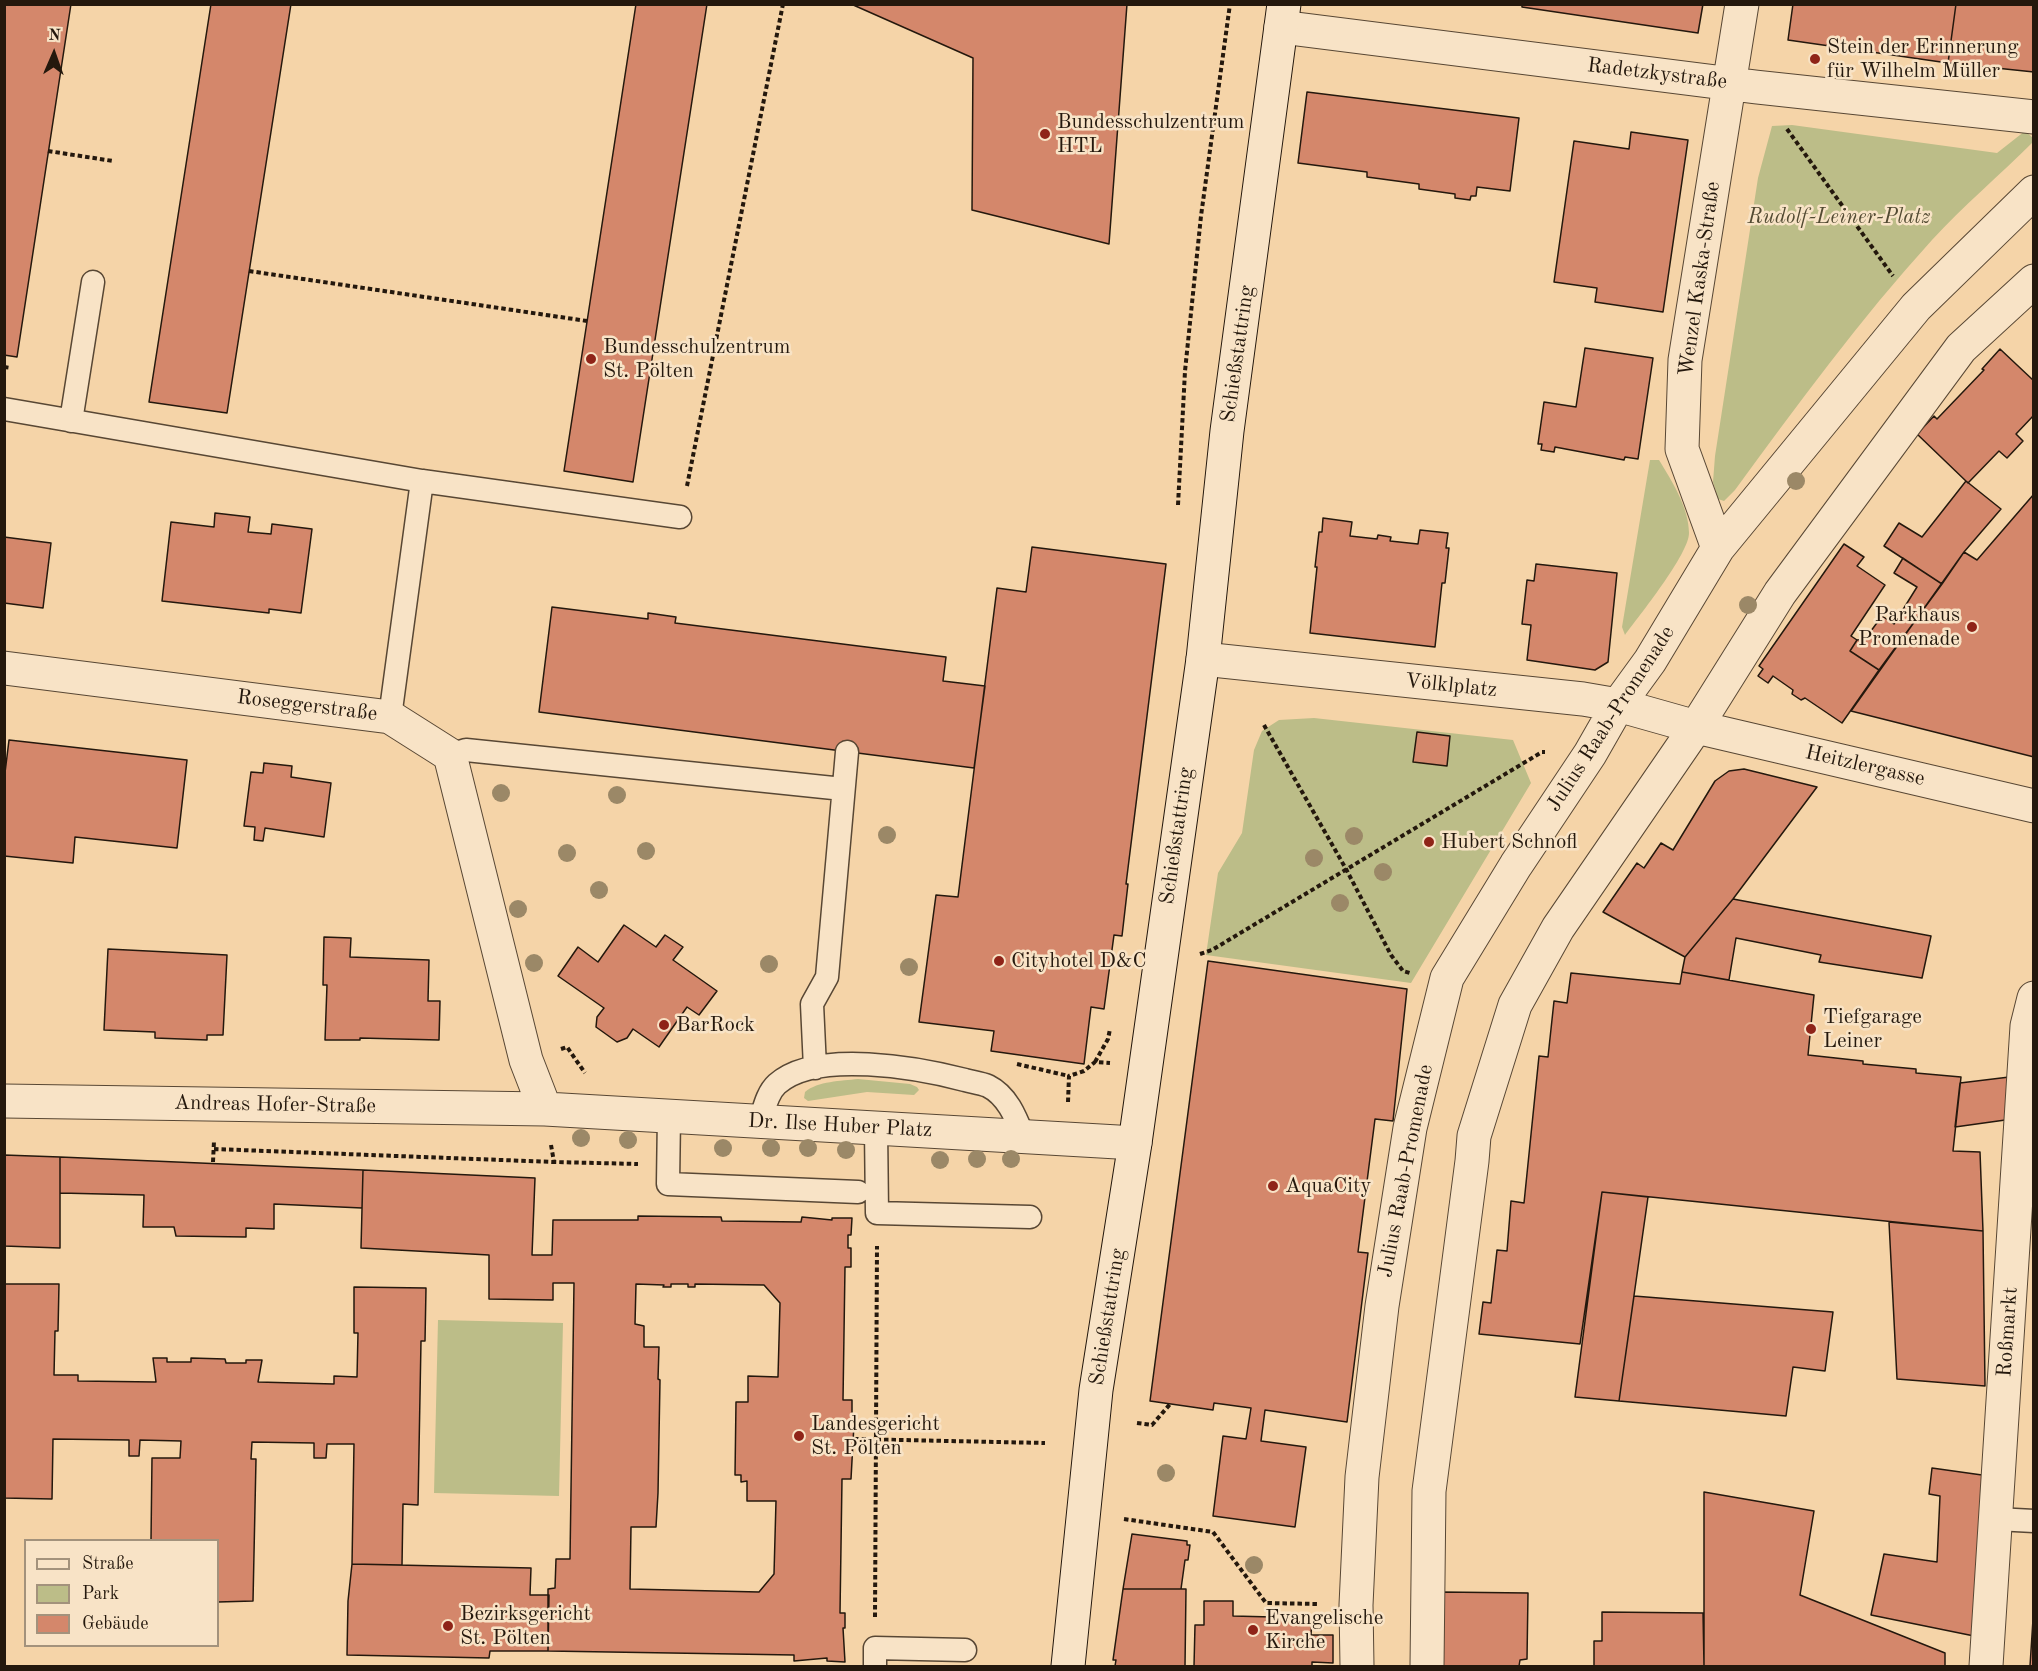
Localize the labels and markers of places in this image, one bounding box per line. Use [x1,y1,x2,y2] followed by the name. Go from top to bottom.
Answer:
[1827,34,2019,84] place label: Stein der Erinnerung für Wilhelm Müller
[1808,52,1822,66] marker: Stein der Erinnerung für Wilhelm Müller
[1057,109,1244,159] place label: Bundesschulzentrum HTL
[1038,127,1052,141] marker: Bundesschulzentrum HTL
[603,334,790,384] place label: Bundesschulzentrum St. Pölten
[584,352,598,366] marker: Bundesschulzentrum St. Pölten
[1858,602,1960,652] place label: Parkhaus Promenade
[1965,620,1979,634] marker: Parkhaus Promenade
[1441,829,1577,855] place label: Hubert Schnofl
[1422,835,1436,849] marker: Hubert Schnofl
[1011,948,1147,974] place label: Cityhotel D&C
[992,954,1006,968] marker: Cityhotel D&C
[1823,1004,1922,1054] place label: Tiefgarage Leiner
[676,1012,755,1038] place label: BarRock
[657,1018,671,1032] marker: BarRock
[1804,1022,1818,1036] marker: Tiefgarage Leiner
[1285,1173,1371,1199] place label: AquaCity
[1266,1179,1280,1193] marker: AquaCity
[811,1411,940,1461] place label: Landesgericht St. Pölten
[792,1429,806,1443] marker: Landesgericht St. Pölten
[460,1601,591,1651] place label: Bezirksgericht St. Pölten
[1265,1605,1383,1655] place label: Evangelische Kirche
[441,1619,455,1633] marker: Bezirksgericht St. Pölten
[1246,1623,1260,1637] marker: Evangelische Kirche

